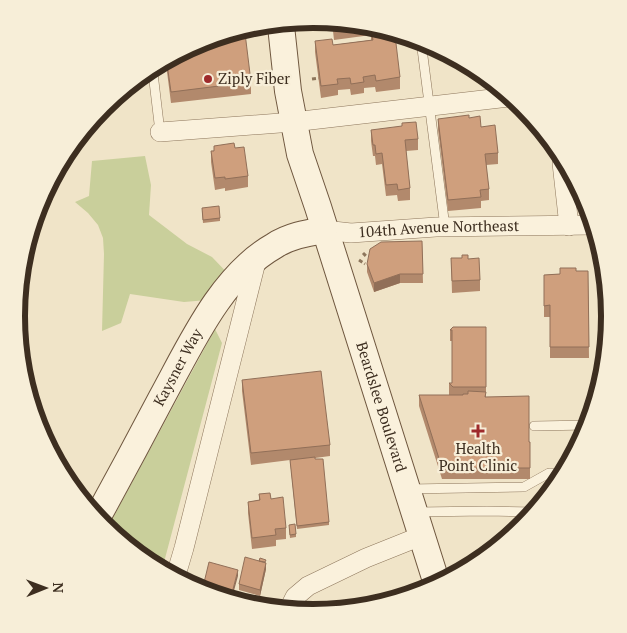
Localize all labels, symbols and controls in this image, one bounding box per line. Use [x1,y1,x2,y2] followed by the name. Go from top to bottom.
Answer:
[218,68,290,88] place label: Ziply Fiber
[202,73,214,85] marker: Ziply Fiber
[357,215,520,241] street label: 104th Avenue Northeast
[148,324,207,409] street label: Kaysner Way
[352,339,412,474] street label: Beardslee Boulevard
[471,424,485,438] marker: Health Point Clinic
[439,438,517,475] place label: Health Point Clinic
[20,563,70,613] north arrow
[49,582,68,594] text: N

